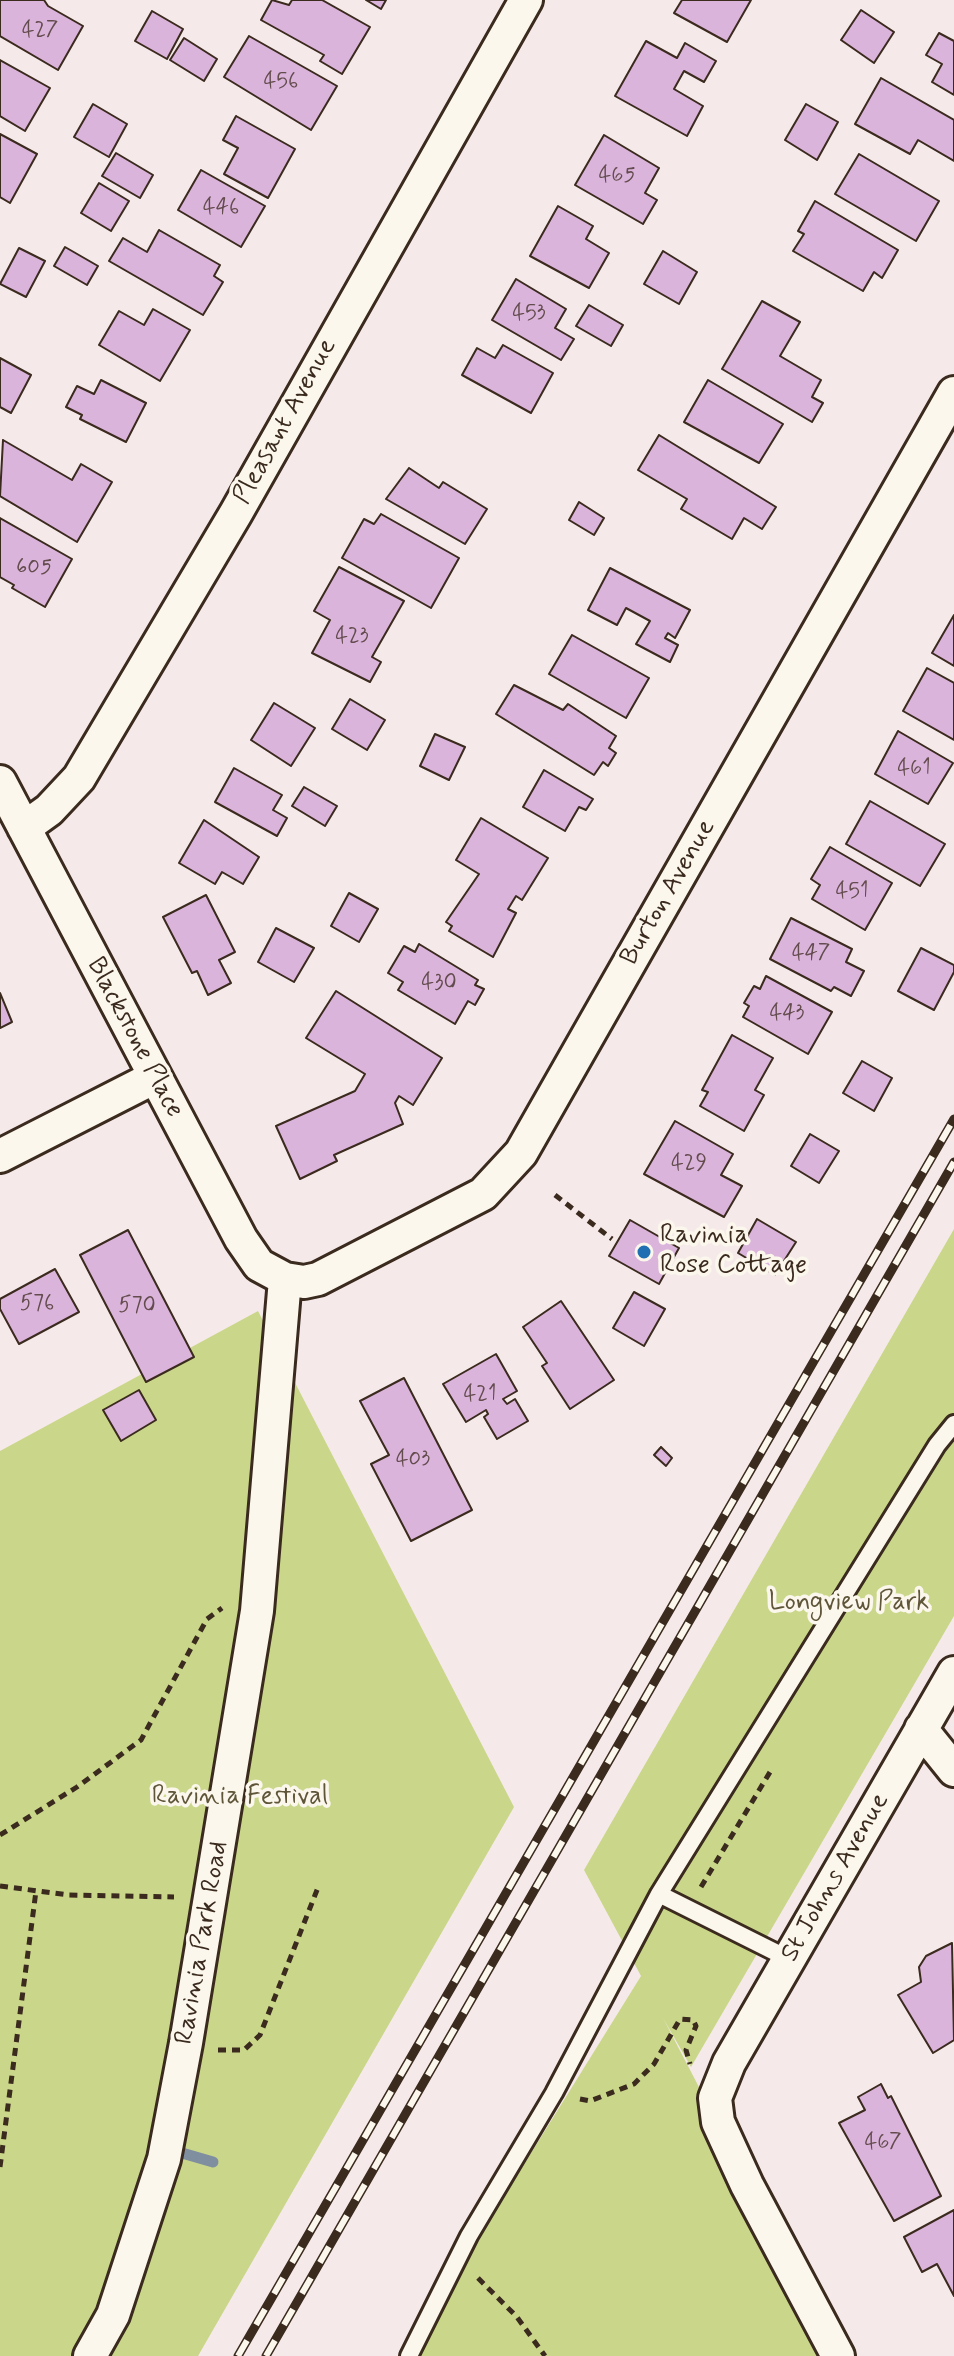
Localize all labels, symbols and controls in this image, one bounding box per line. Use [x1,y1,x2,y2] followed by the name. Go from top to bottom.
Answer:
[22,18,58,44] house number: 427
[264,69,298,95] house number: 456
[598,163,636,189] house number: 465
[203,195,239,221] house number: 446
[512,301,546,327] house number: 453
[228,334,344,510] street label: Pleasant Avenue
[16,555,52,581] house number: 605
[335,624,369,650] house number: 423
[897,756,931,782] house number: 461
[615,815,723,971] street label: Burton Avenue
[835,879,869,905] house number: 451
[792,941,830,967] house number: 447
[79,953,189,1123] street label: Blackstone Place
[421,970,457,996] house number: 430
[769,1001,805,1027] house number: 443
[671,1151,707,1177] house number: 429
[660,1221,807,1282] place label: Ravinia Rose Cottage
[635,1243,653,1261] marker: Ravinia Rose Cottage
[20,1291,54,1317] house number: 576
[118,1293,156,1319] house number: 570
[464,1382,496,1408] house number: 421
[396,1447,430,1473] house number: 403
[769,1588,929,1620] park label: Longview Park
[152,1782,328,1814] park label: Ravinia Festival
[775,1788,897,1968] street label: St Johns Avenue
[170,1839,236,2047] street label: Ravinia Park Road
[864,2130,902,2156] house number: 467

